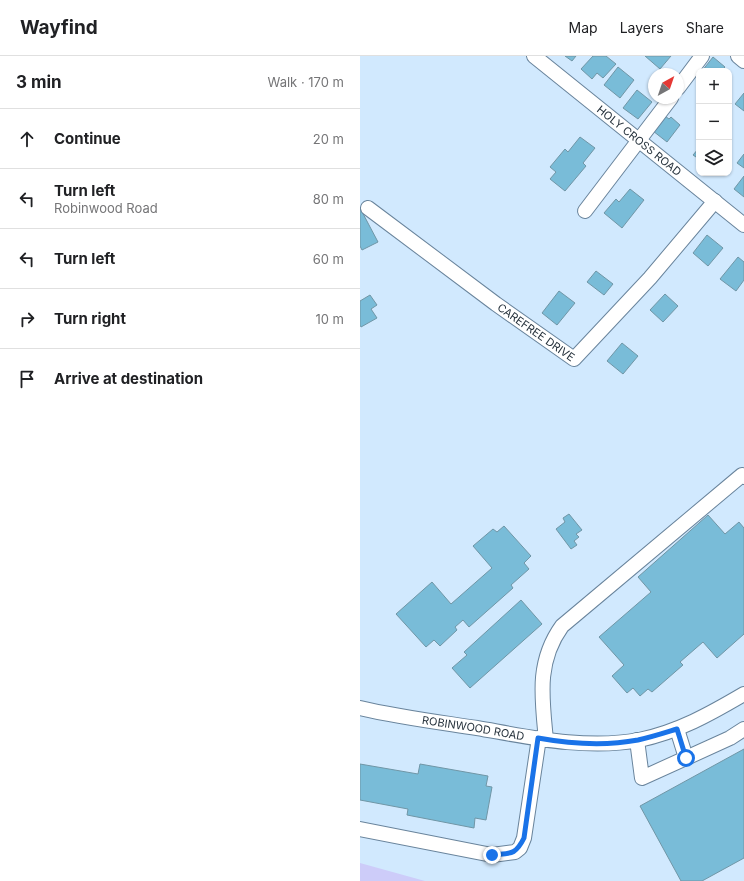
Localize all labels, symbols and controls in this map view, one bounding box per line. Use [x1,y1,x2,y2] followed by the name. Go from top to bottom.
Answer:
[20,16,98,39] text: Wayfind
[569,19,598,36] text: Map
[620,19,664,36] text: Layers
[686,19,724,36] text: Share
[648,68,684,104] north arrow
[696,68,732,176] map controls
[696,68,732,104] button: +
[16,72,62,92] text: 3 min
[268,74,344,90] text: Walk · 170 m
[594,102,684,179] street label: HOLY CROSS ROAD
[696,104,732,140] button: −
[16,128,38,150] icon: ahead
[54,129,121,148] text: Continue
[313,131,344,147] text: 20 m
[696,140,732,176] button: layers
[54,181,115,200] text: Turn left
[16,188,38,210] icon: left
[313,191,344,207] text: 80 m
[54,200,158,216] text: Robinwood Road
[16,248,38,270] icon: left
[54,249,115,268] text: Turn left
[313,251,344,267] text: 60 m
[495,300,577,364] street label: CAREFREE DRIVE
[16,308,38,330] icon: right
[54,309,126,328] text: Turn right
[315,311,344,327] text: 10 m
[16,368,38,390] icon: arrive
[54,369,203,388] text: Arrive at destination
[421,713,525,743] street label: ROBINWOOD ROAD
[677,749,695,767] route start
[483,846,501,864] route end

